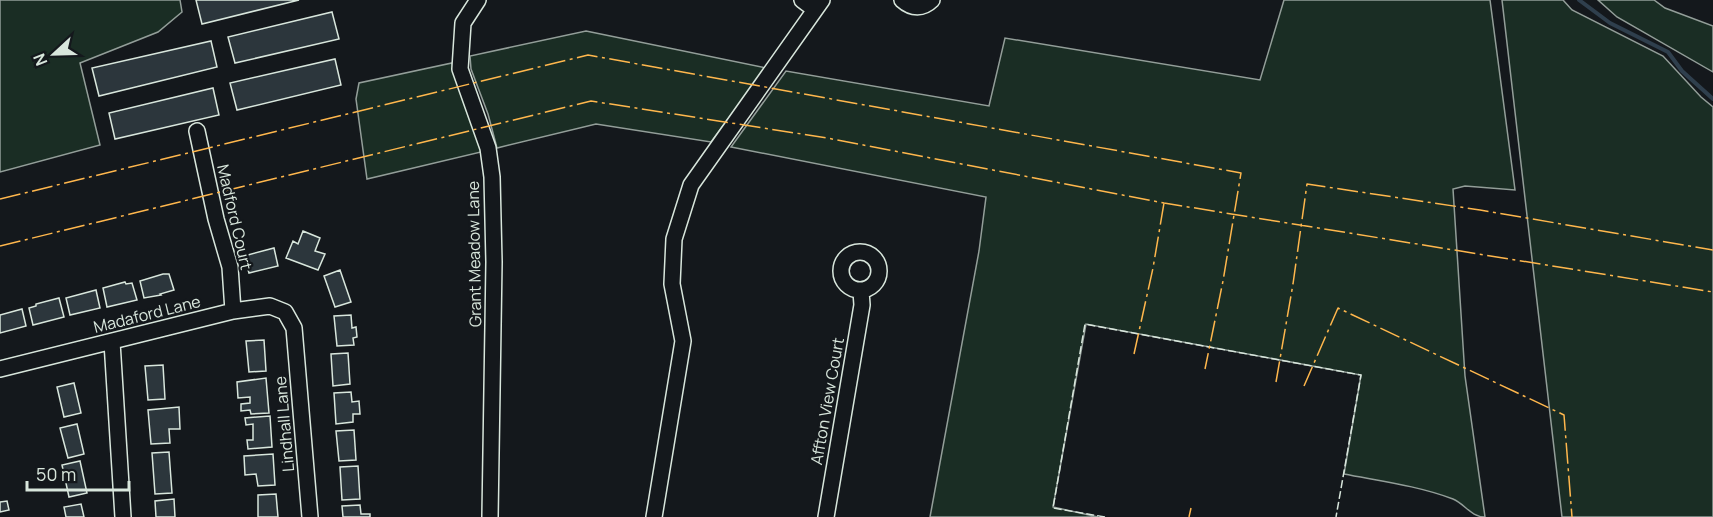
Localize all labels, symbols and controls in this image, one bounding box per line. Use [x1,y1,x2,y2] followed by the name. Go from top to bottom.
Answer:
[24,24,84,84] north arrow
[28,50,52,69] text: N
[212,162,258,272] street label: Madford Court
[462,181,486,327] street label: Grant Meadow Lane
[91,290,203,338] street label: Madaford Lane
[805,336,849,466] street label: Affton View Court
[269,375,299,473] street label: Lindhall Lane
[27,454,129,492] scale bar
[36,462,76,486] text: 50 m

